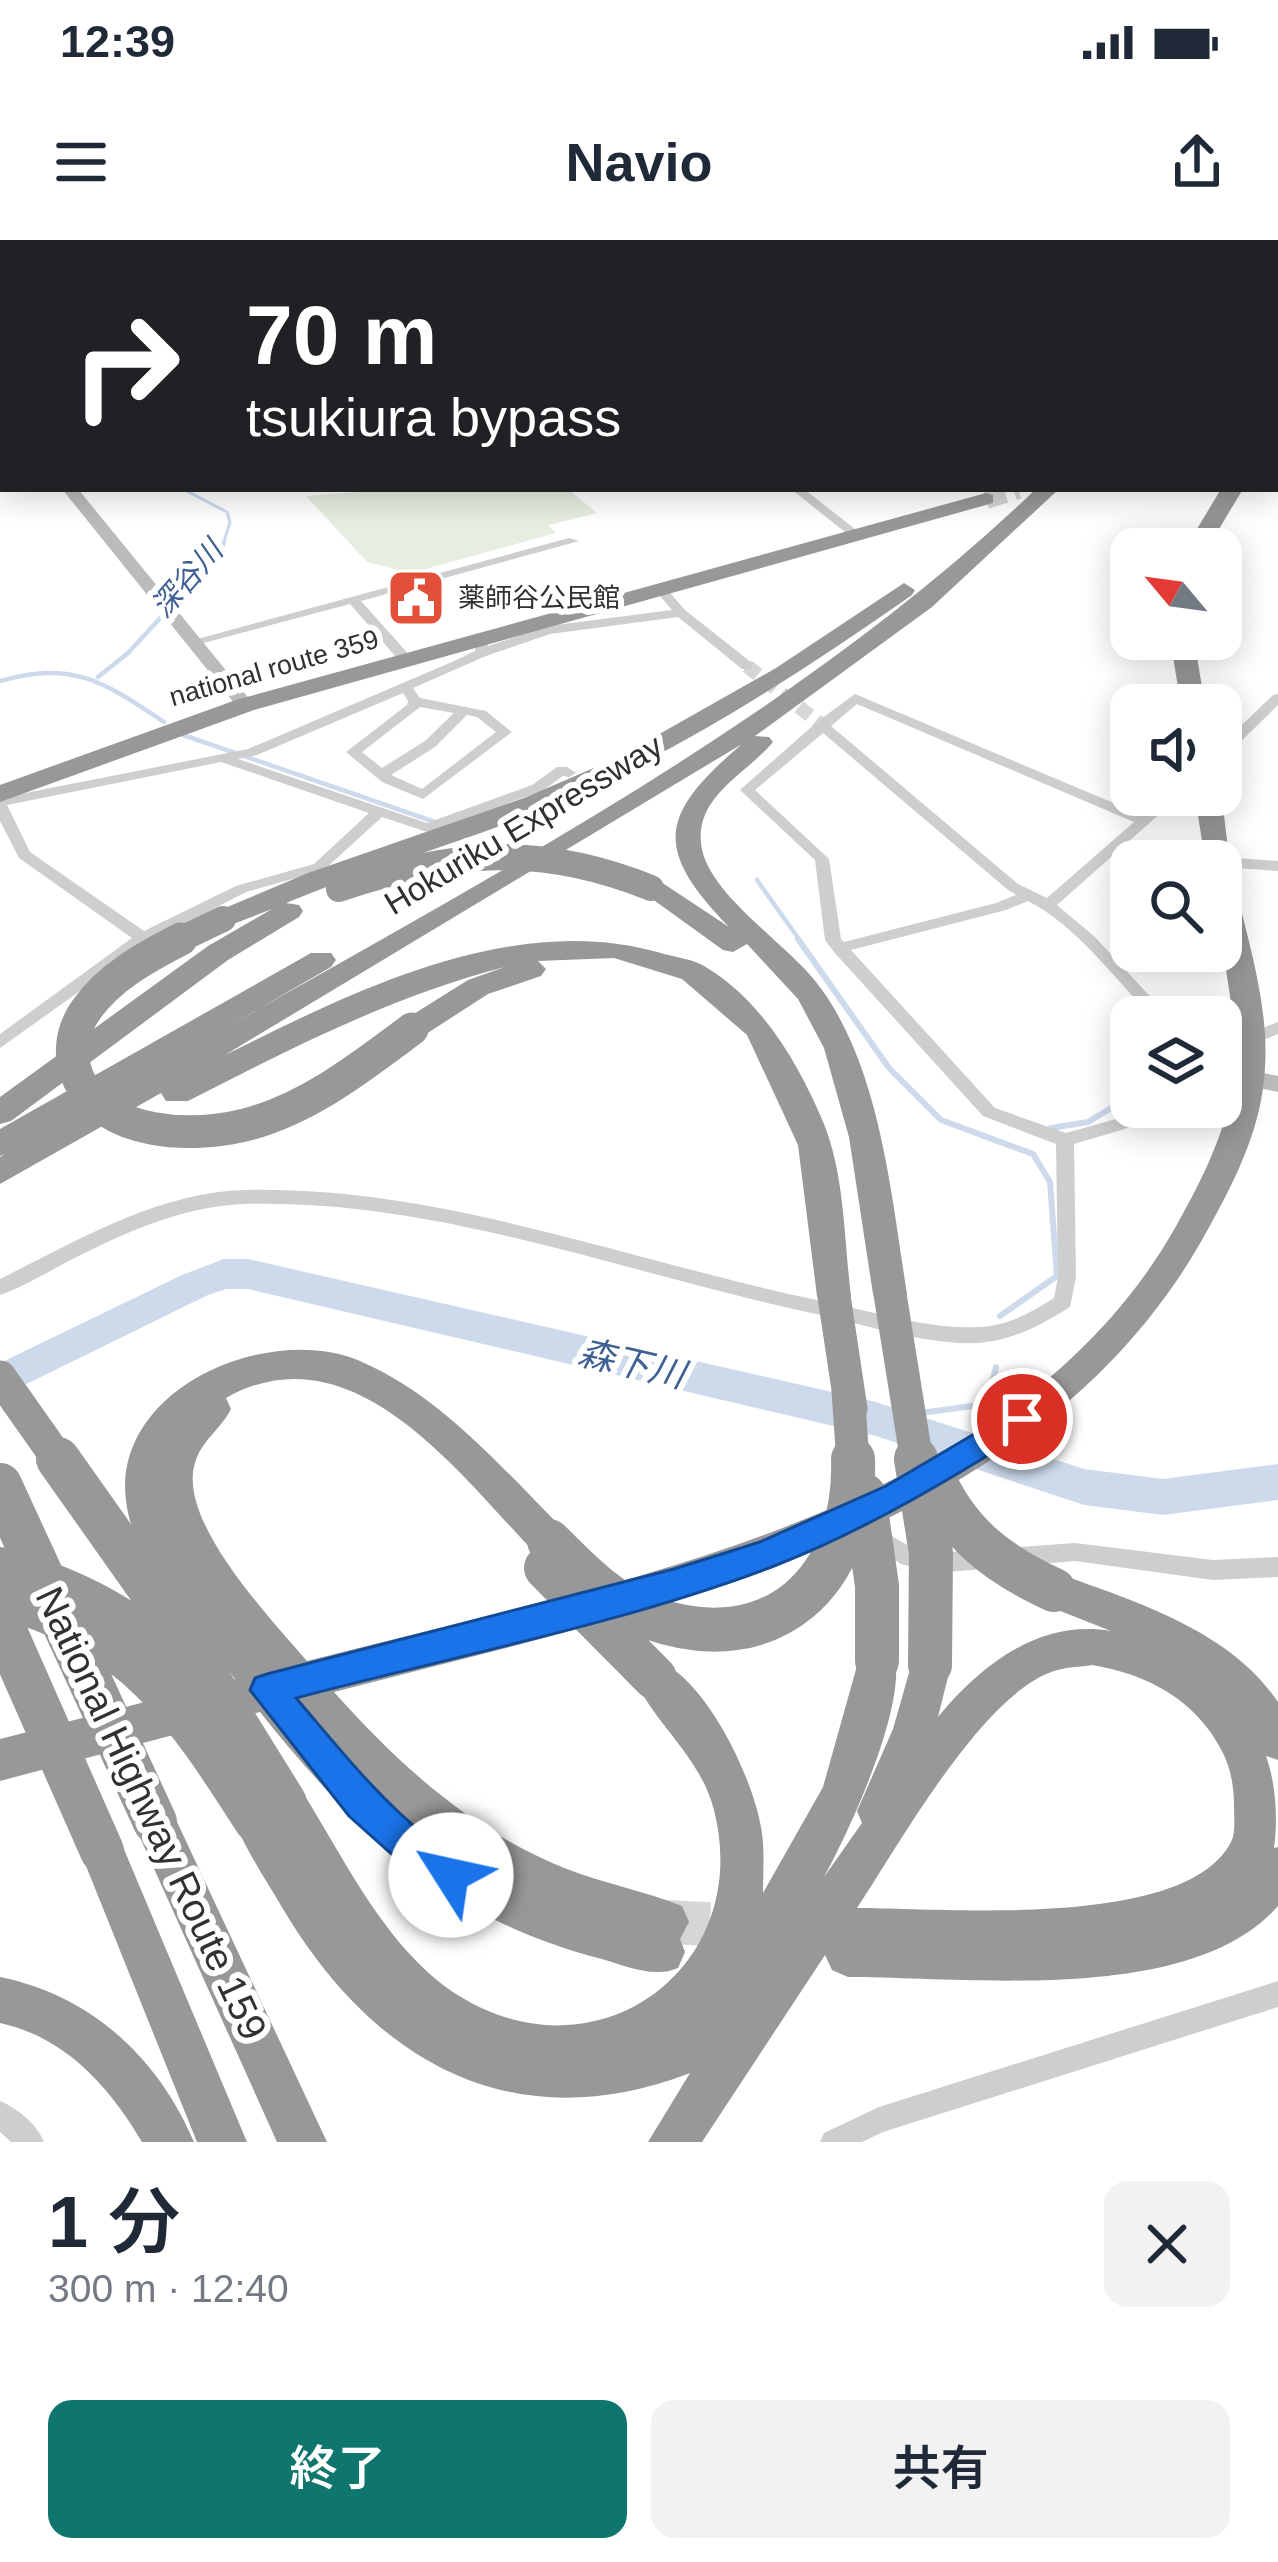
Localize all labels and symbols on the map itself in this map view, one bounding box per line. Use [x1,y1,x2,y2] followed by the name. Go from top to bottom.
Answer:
[1110,528,1242,660] north arrow
[145,532,231,623] water label: 深谷川
[385,567,447,629] public building icon: 薬師谷公民館
[458,583,620,613] place label: 薬師谷公民館
[166,624,382,712] street label: national route 359
[378,727,669,922] street label: Hokuriku Expressway
[575,1331,693,1397] water label: 森下川
[971,1368,1073,1470] pin
[28,1580,275,2046] street label: National Highway Route 159
[388,1812,514,1938] position arrow

